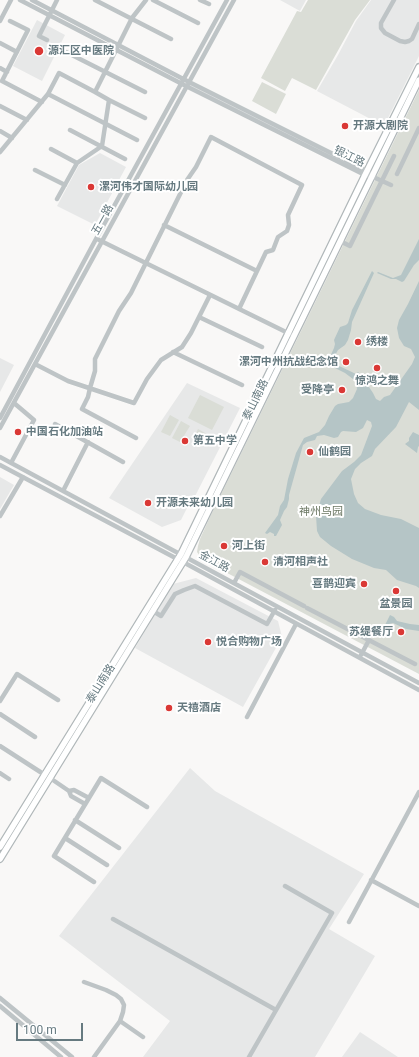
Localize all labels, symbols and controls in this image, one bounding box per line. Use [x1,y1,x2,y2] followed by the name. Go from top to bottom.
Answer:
[48,44,114,58] place label: 源汇区中医院
[33,45,45,57] marker: 源汇区中医院
[353,119,408,133] place label: 开源大剧院
[340,121,350,131] marker: 开源大剧院
[331,144,367,170] street label: 银江路
[99,180,198,194] place label: 漯河伟才国际幼儿园
[86,182,96,192] marker: 漯河伟才国际幼儿园
[89,202,117,238] street label: 五一路
[366,335,388,349] place label: 绣楼
[353,337,363,347] marker: 绣楼
[239,355,338,369] place label: 漯河中州抗战纪念馆
[341,357,351,367] marker: 漯河中州抗战纪念馆
[372,363,382,373] marker: 惊鸿之舞
[355,374,399,388] place label: 惊鸿之舞
[240,377,272,423] street label: 泰山南路
[301,383,334,397] place label: 受降亭
[337,385,347,395] marker: 受降亭
[26,425,103,439] place label: 中国石化加油站
[13,427,23,437] marker: 中国石化加油站
[193,434,237,448] place label: 第五中学
[180,436,190,446] marker: 第五中学
[318,445,351,459] place label: 仙鹤园
[305,447,315,457] marker: 仙鹤园
[156,496,233,510] place label: 开源未来幼儿园
[143,498,153,508] marker: 开源未来幼儿园
[299,505,343,519] park label: 神州鸟园
[232,539,265,553] place label: 河上街
[219,541,229,551] marker: 河上街
[196,548,232,576] street label: 金江路
[273,555,328,569] place label: 清河相声社
[260,557,270,567] marker: 清河相声社
[312,577,356,591] place label: 喜鹊迎宾
[359,579,369,589] marker: 喜鹊迎宾
[391,586,401,596] marker: 盆景园
[380,597,412,611] place label: 盆景园
[349,625,393,639] place label: 苏缇餐厅
[396,627,406,637] marker: 苏缇餐厅
[216,635,282,649] place label: 悦合购物广场
[203,637,213,647] marker: 悦合购物广场
[84,662,118,706] street label: 泰山南路
[177,701,221,715] place label: 天禧酒店
[164,703,174,713] marker: 天禧酒店
[18,1015,85,1041] scale bar
[23,1023,57,1037] text: 100 m

